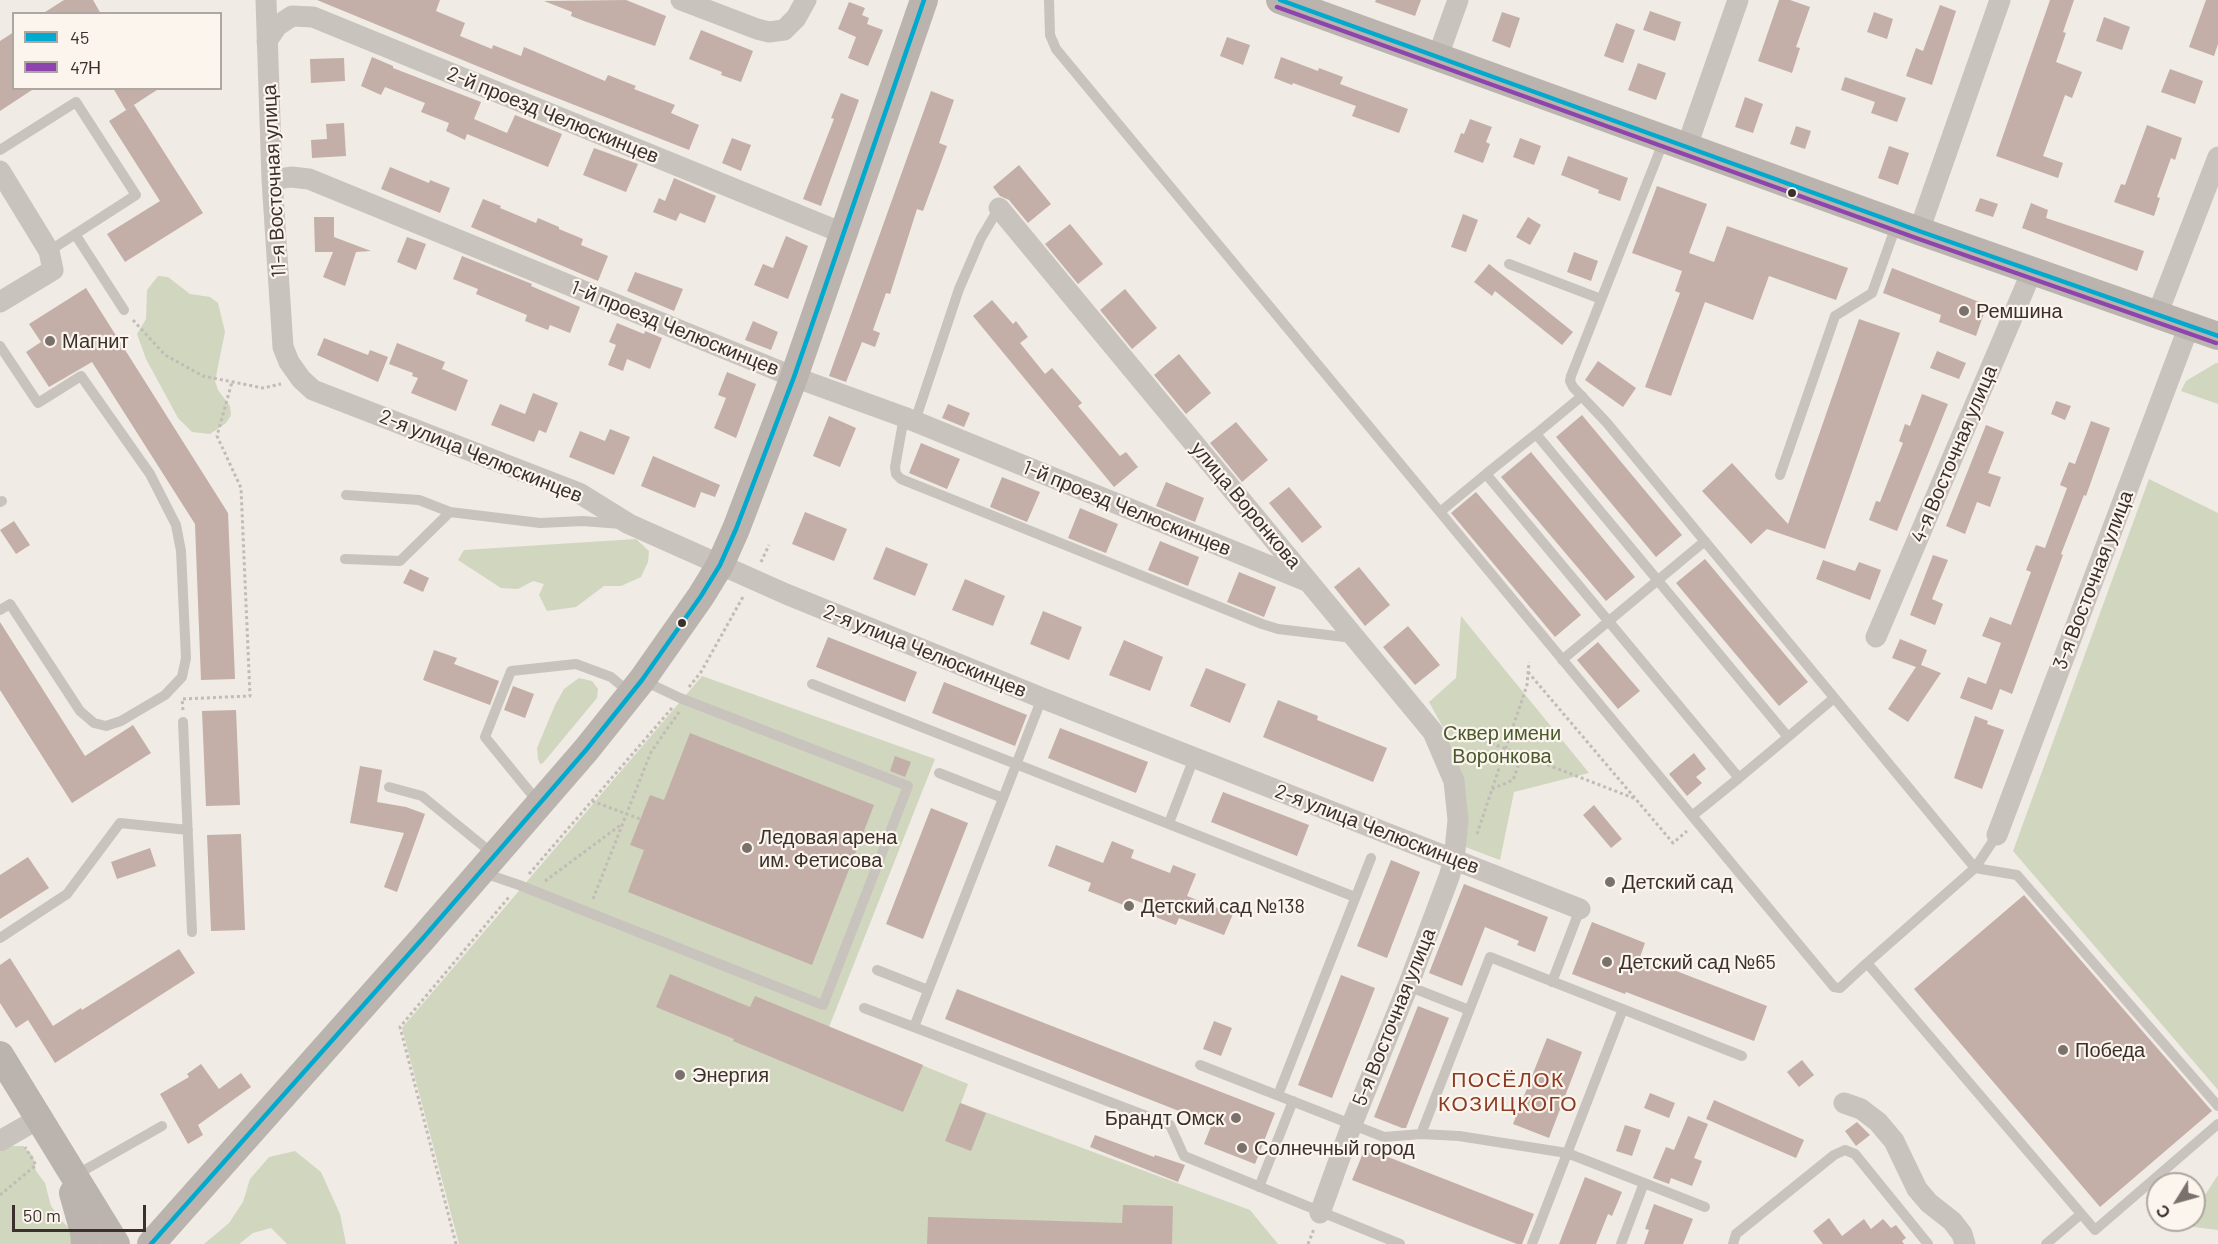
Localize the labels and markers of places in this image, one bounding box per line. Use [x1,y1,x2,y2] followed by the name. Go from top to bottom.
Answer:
[1786,187,1798,199] unlabelled marker
[1976,299,2063,323] place label: Ремшина
[1957,304,1971,318] marker: Ремшина
[62,329,129,353] place label: Магнит
[43,334,57,348] marker: Магнит
[676,617,688,629] unlabelled marker
[759,825,897,872] place label: Ледовая арена им. Фетисова
[740,841,754,855] marker: Ледовая арена им. Фетисова
[1622,870,1733,894] place label: Детский сад
[1603,875,1617,889] marker: Детский сад
[1141,894,1305,918] place label: Детский сад №138
[1122,899,1136,913] marker: Детский сад №138
[1619,950,1776,974] place label: Детский сад №65
[1600,955,1614,969] marker: Детский сад №65
[2075,1038,2145,1062] place label: Победа
[2056,1043,2070,1057] marker: Победа
[692,1063,769,1087] place label: Энергия
[673,1068,687,1082] marker: Энергия
[1105,1106,1224,1130] place label: Брандт Омск
[1229,1111,1243,1125] marker: Брандт Омск
[1254,1136,1415,1160] place label: Солнечный город
[1235,1141,1249,1155] marker: Солнечный город

